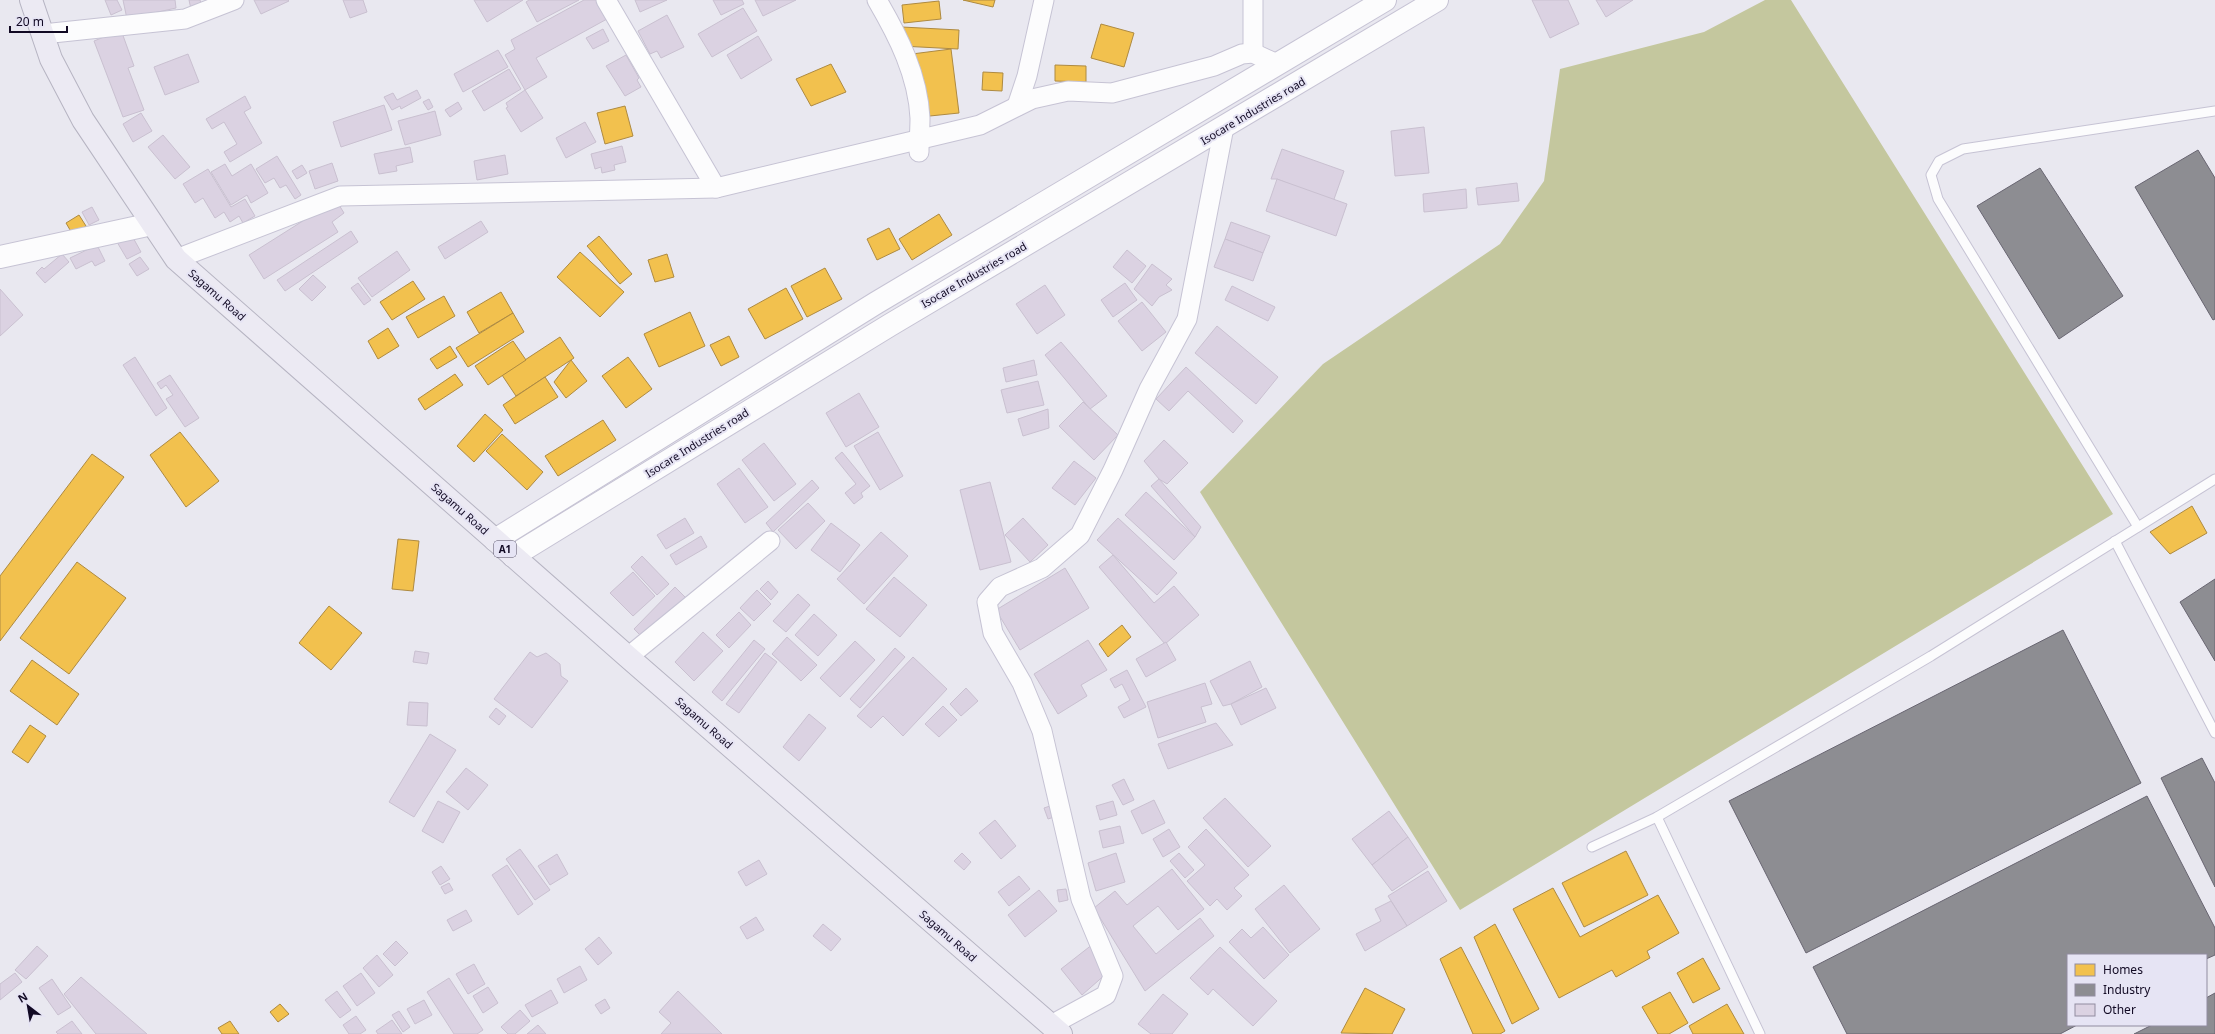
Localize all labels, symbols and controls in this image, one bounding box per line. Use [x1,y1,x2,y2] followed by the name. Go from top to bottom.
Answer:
[10,8,67,34] scale bar
[16,13,44,30] text: 20 m
[1198,73,1308,148] street label: Isocare Industries road
[918,238,1029,311] street label: Isocare Industries road
[185,265,249,324] street label: Sagamu Road
[642,405,751,481] street label: Isocare Industries road
[428,479,492,538] street label: Sagamu Road
[494,541,516,557] road number: A1
[672,693,736,752] street label: Sagamu Road
[916,906,980,965] street label: Sagamu Road
[2067,954,2207,1026] legend
[2103,961,2143,978] text: Homes
[2103,981,2151,998] text: Industry
[8,986,48,1026] north arrow
[15,988,30,1006] text: N
[2103,1001,2136,1018] text: Other

